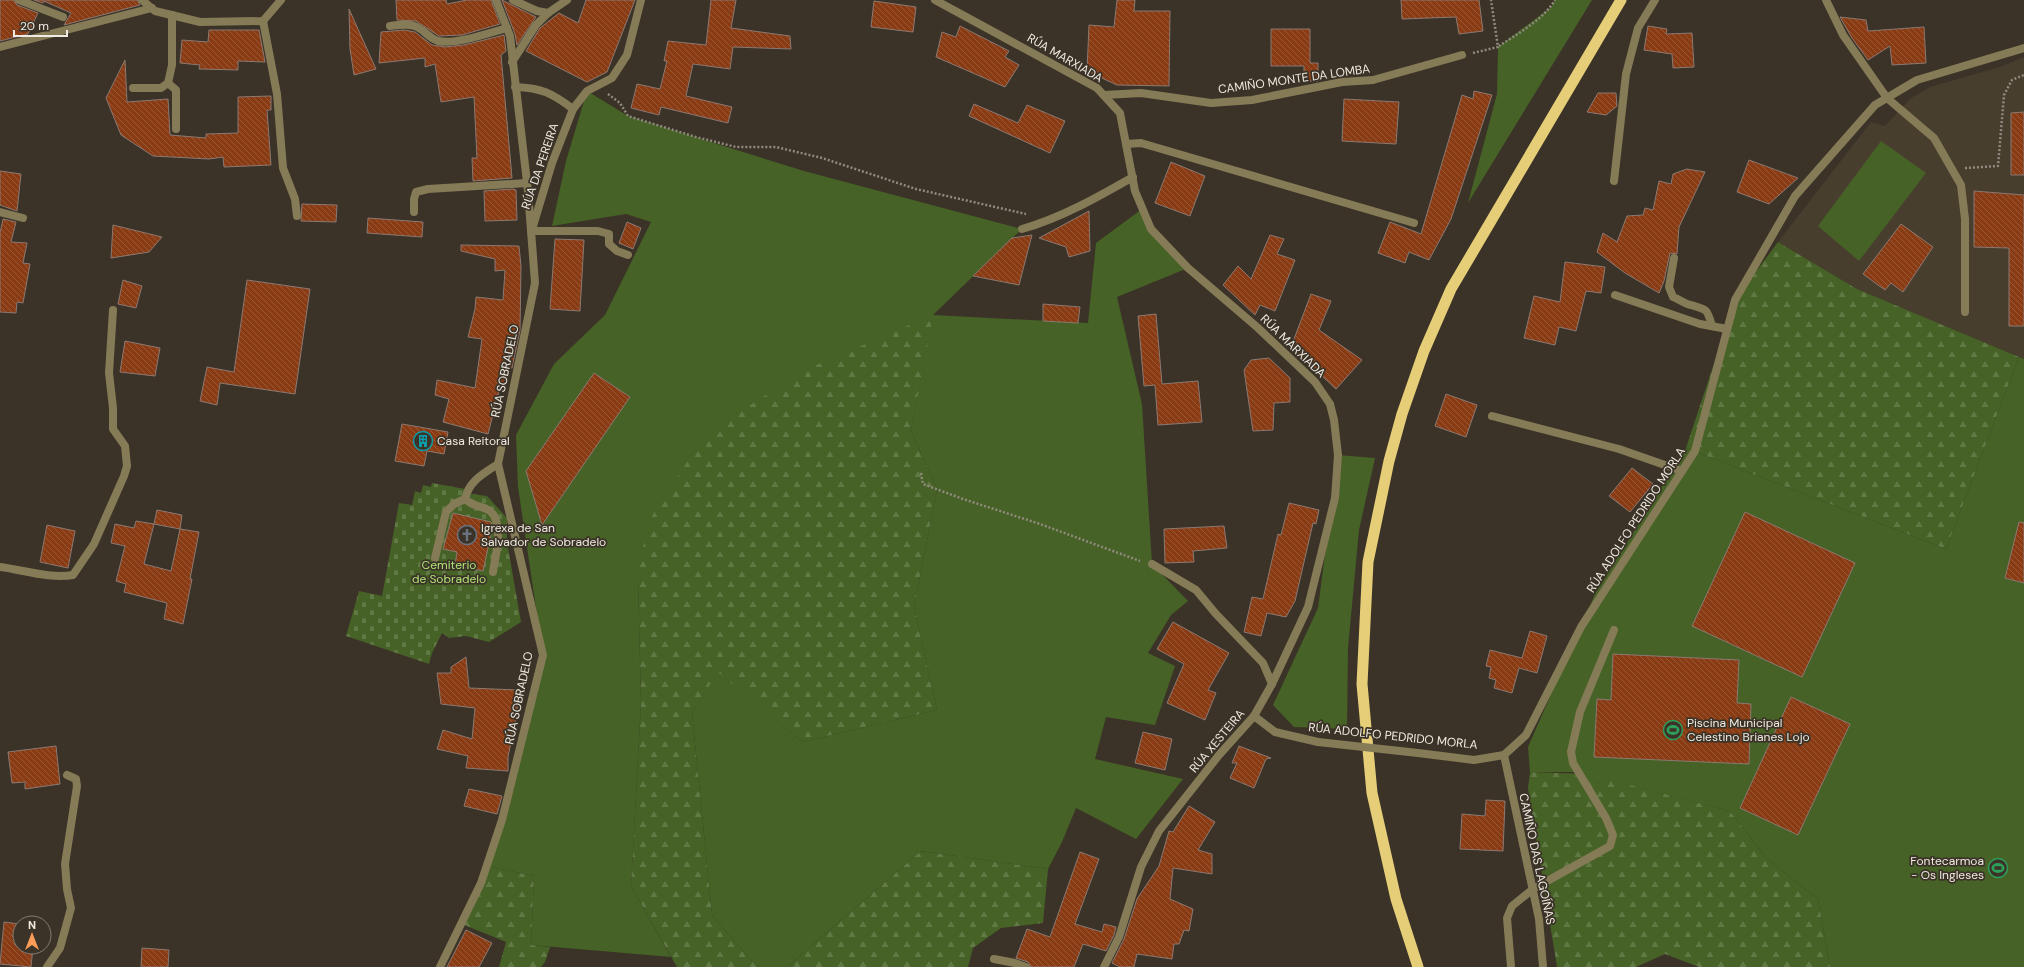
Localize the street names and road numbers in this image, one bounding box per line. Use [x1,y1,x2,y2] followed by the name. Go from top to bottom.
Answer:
[1024,30,1106,86] street label: RÚA MARXIADA
[1217,60,1371,98] street label: CAMIÑO MONTE DA LOMBA
[518,121,562,211] street label: RÚA DA PEREIRA
[1257,311,1329,381] street label: RÚA MARXIADA
[487,323,523,419] street label: RÚA SOBRADELO
[1583,444,1689,596] street label: RÚA ADOLFO PEDRIDO MORLA
[501,650,537,746] street label: RÚA SOBRADELO
[1186,706,1248,776] street label: RÚA XESTEIRA
[1308,719,1478,753] street label: RÚA ADOLFO PEDRIDO MORLA
[1515,792,1559,926] street label: CAMIÑO DAS LAGOÍÑAS

